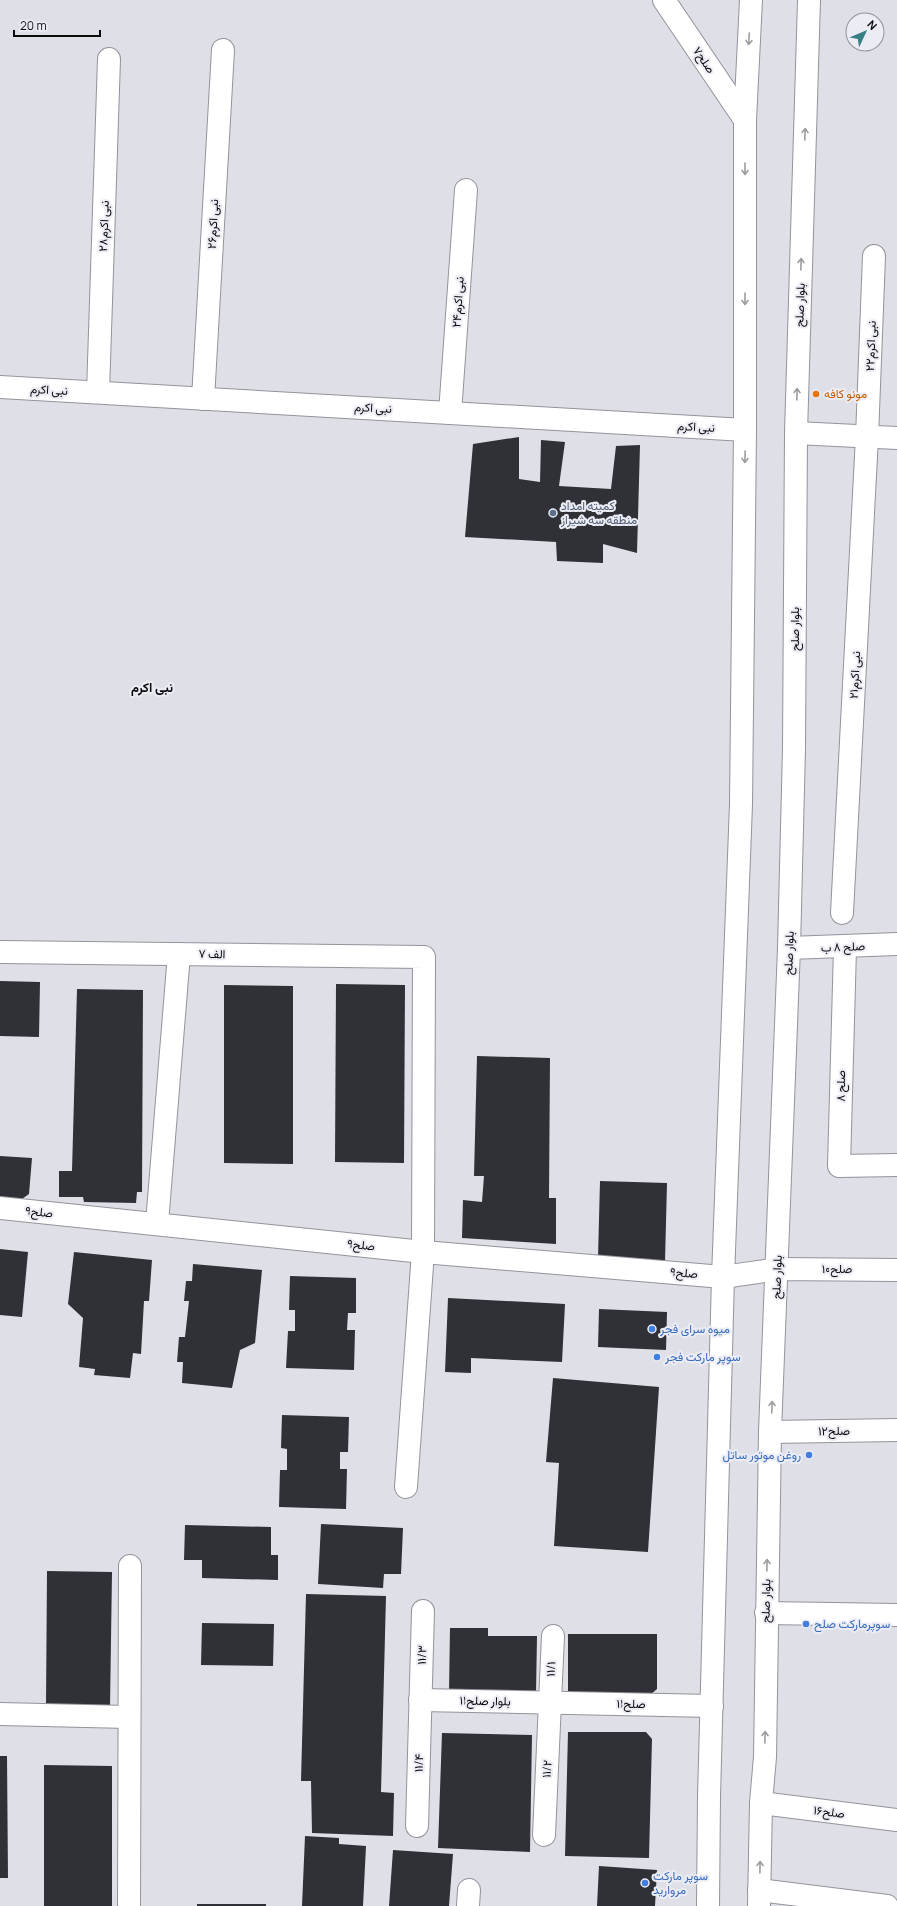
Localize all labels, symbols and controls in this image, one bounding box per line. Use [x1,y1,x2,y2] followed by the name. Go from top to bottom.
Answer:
[14,12,100,38] scale bar
[845,12,885,52] north arrow
[20,17,47,34] text: 20 m
[864,17,881,33] text: N
[745,32,753,45] one-way arrow
[688,43,720,77] street label: صلح۷
[801,128,809,141] one-way arrow
[741,162,749,175] one-way arrow
[203,199,222,249] street label: نبی اکرم۲۶
[94,200,113,252] street label: نبی اکرم۲۸
[798,258,805,271] one-way arrow
[447,276,468,328] street label: نبی اکرم۲۴
[790,283,810,327] street label: بلوار صلح
[741,292,749,305] one-way arrow
[861,321,880,371] street label: نبی اکرم۲۲
[30,380,68,399] street label: نبی اکرم
[824,385,867,402] place label: مونو کافه
[794,388,801,401] one-way arrow
[811,389,821,399] marker: مونو کافه
[354,398,392,417] street label: نبی اکرم
[677,417,715,436] street label: نبی اکرم
[741,450,749,463] one-way arrow
[560,497,637,528] place label: کمیته امداد منطقه سه شیراز
[548,508,558,518] marker: کمیته امداد منطقه سه شیراز
[786,607,804,651] street label: بلوار صلح
[845,651,864,699] street label: نبی اکرم۲۱
[131,678,173,696] district label: نبی اکرم
[779,931,799,975] street label: بلوار صلح
[820,937,866,957] street label: صلح ۸ ب
[198,945,226,962] street label: ۷ الف
[832,1070,850,1102] street label: ۸ صلح
[24,1202,54,1222] street label: صلح۹
[346,1235,376,1255] street label: صلح۹
[767,1255,787,1299] street label: بلوار صلح
[822,1260,852,1278] street label: صلح۱۰
[669,1263,699,1283] street label: صلح۹
[659,1320,730,1337] place label: میوه سرای فجر
[647,1324,657,1334] marker: میوه سرای فجر
[664,1348,741,1365] place label: سوپر مارکت فجر
[652,1352,662,1362] marker: سوپر مارکت فجر
[768,1401,775,1414] one-way arrow
[818,1422,850,1440] street label: صلح۱۲
[723,1446,801,1463] place label: روغن موتور ساتل
[804,1450,814,1460] marker: روغن موتور ساتل
[763,1559,771,1572] one-way arrow
[757,1579,775,1623] street label: بلوار صلح
[814,1615,890,1633] place label: سوپرمارکت صلح
[801,1619,811,1629] marker: سوپرمارکت صلح
[413,1645,430,1665] street label: ۱۱/۳
[542,1661,559,1677] street label: ۱۱/۱
[459,1692,511,1710] street label: بلوار صلح۱۱
[616,1695,646,1713] street label: صلح۱۱
[761,1731,769,1744] one-way arrow
[410,1753,427,1772] street label: ۱۱/۴
[538,1760,555,1778] street label: ۱۱/۲
[812,1801,846,1823] street label: صلح۱۶
[756,1861,763,1874] one-way arrow
[653,1867,708,1898] place label: سوپر مارکت مروارید
[640,1878,650,1888] marker: سوپر مارکت مروارید

